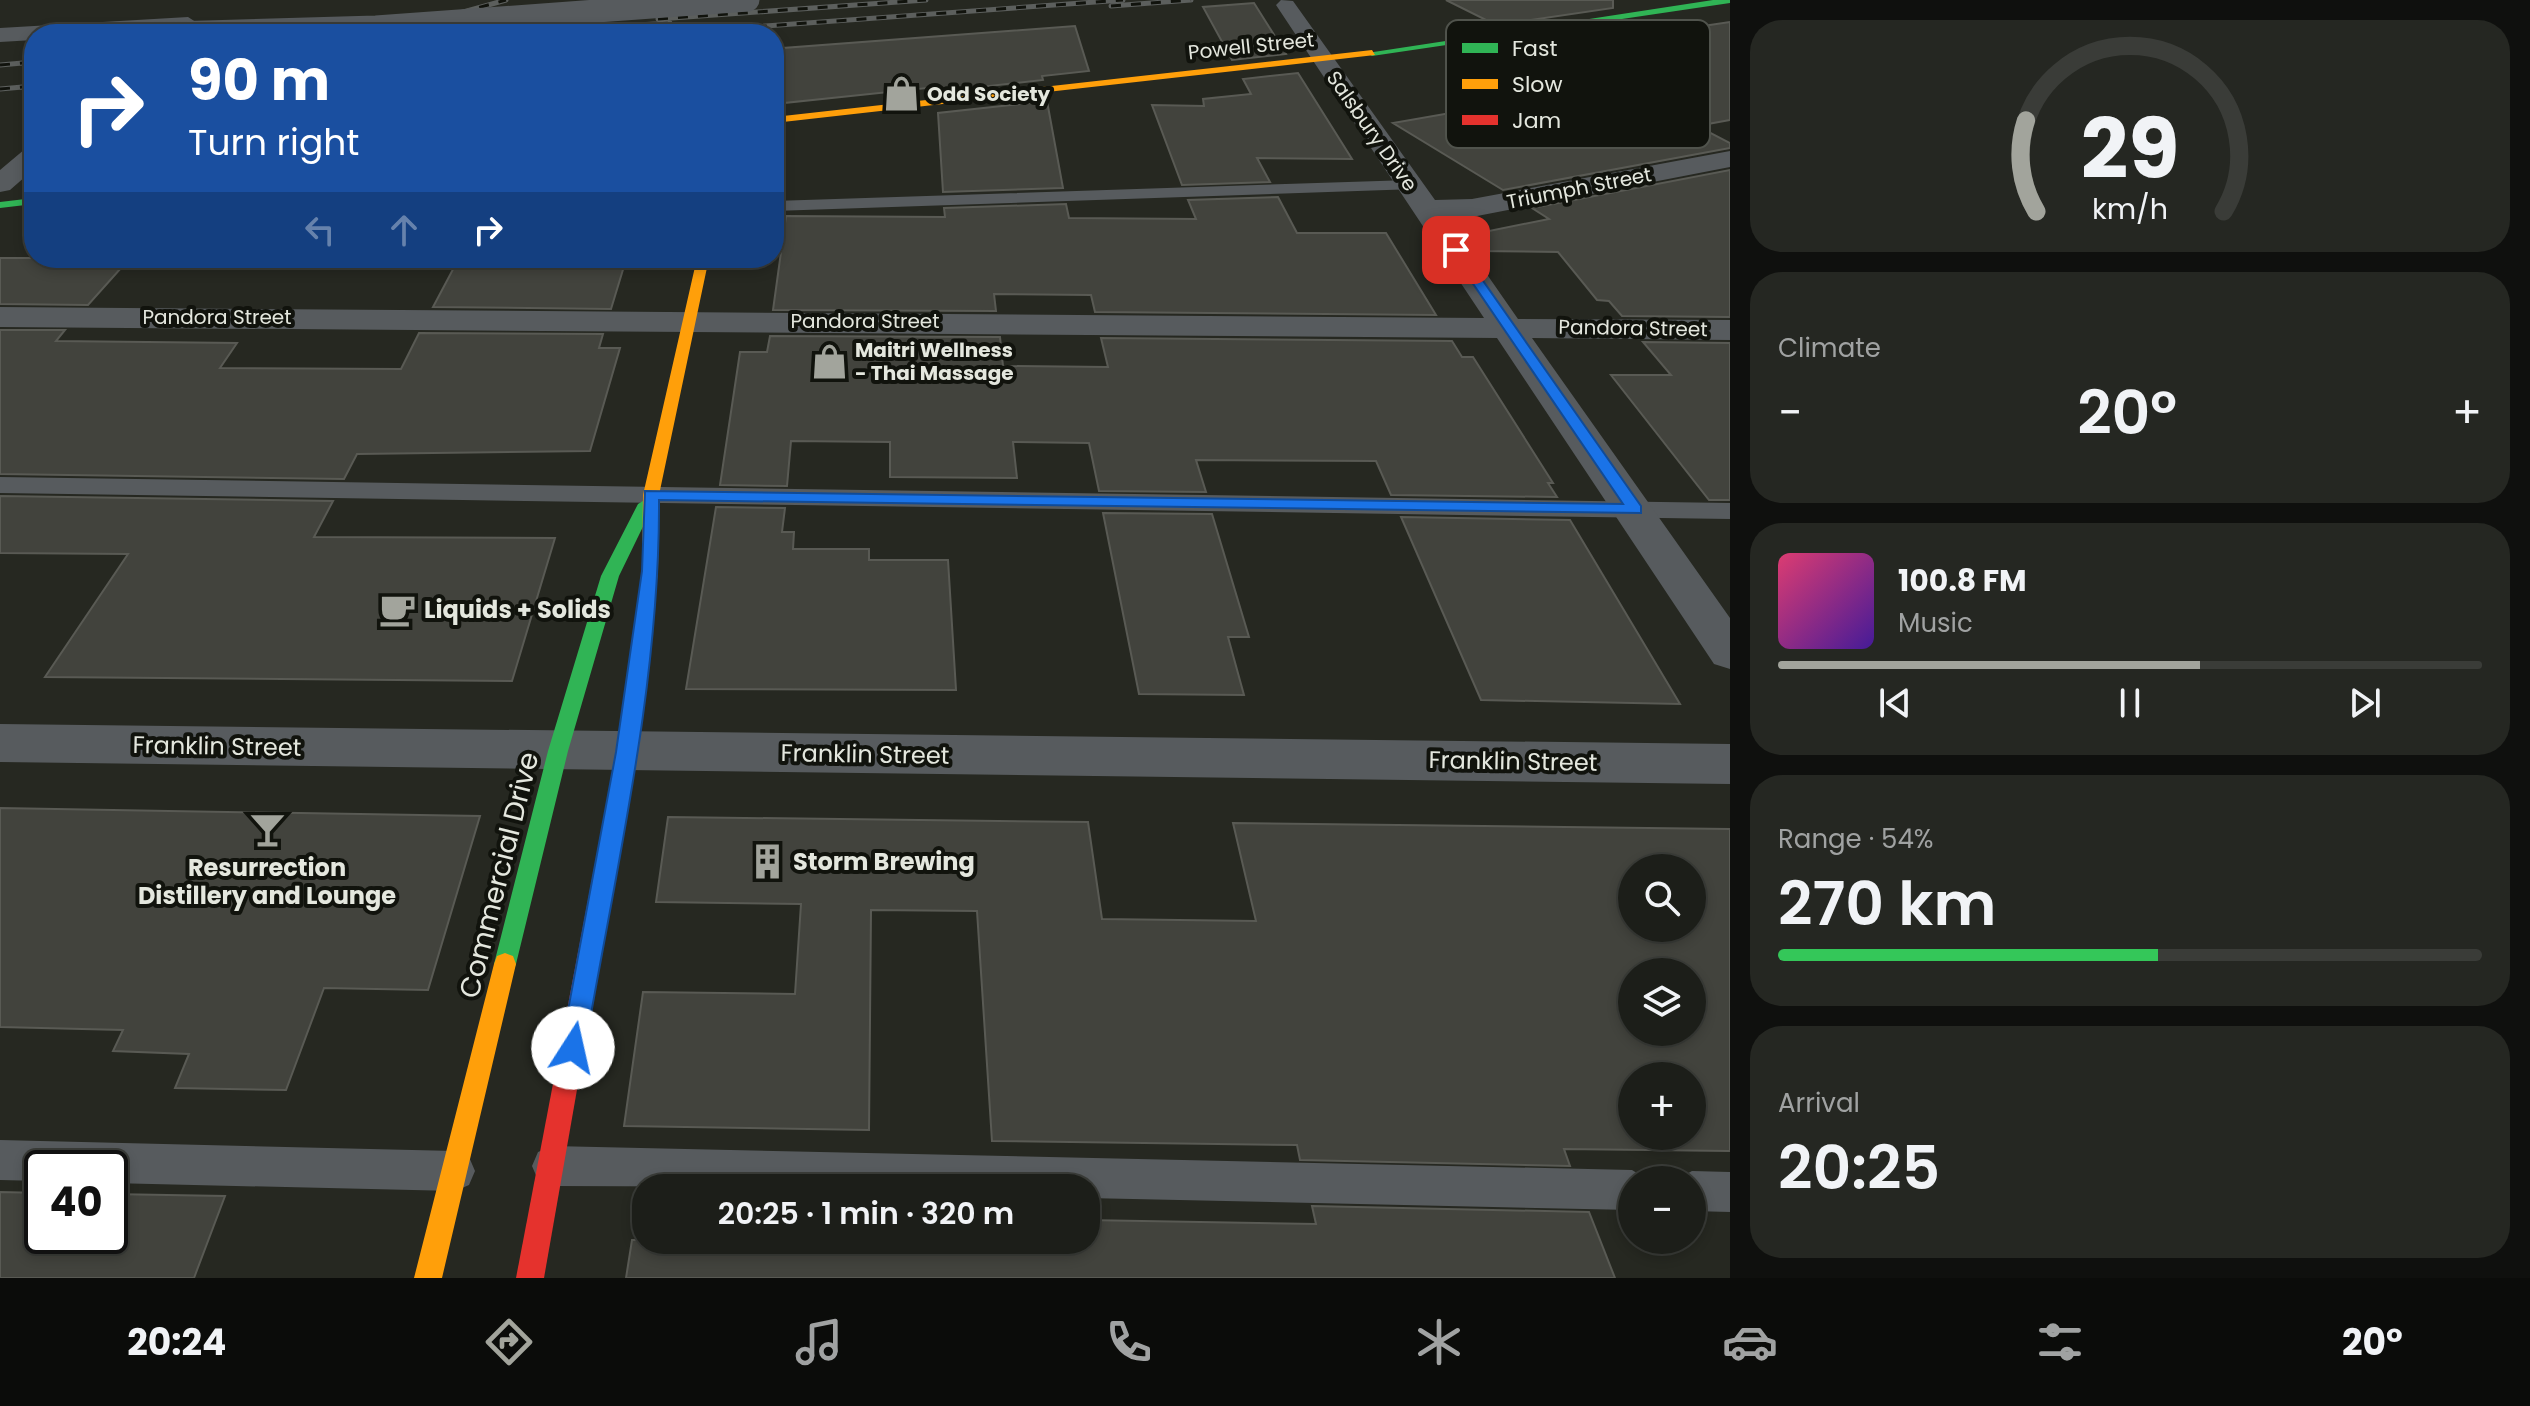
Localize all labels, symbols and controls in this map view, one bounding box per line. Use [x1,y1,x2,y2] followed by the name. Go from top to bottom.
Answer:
[1446,20,1710,148] legend
[1186,25,1316,67] street label: Powell Street
[1512,33,1557,64] text: Fast
[188,41,330,120] text: 90 m
[56,56,160,160] icon: right
[1320,65,1424,197] street label: Salsbury Drive
[1512,69,1562,100] text: Slow
[882,75,920,113] shop icon: Odd Society
[927,80,1051,108] place label: Odd Society
[2081,90,2179,206] text: 29
[1512,105,1561,136] text: Jam
[188,117,359,168] text: Turn right
[1504,160,1654,216] street label: Triumph Street
[2092,189,2168,229] text: km/h
[298,208,342,252] icon: left
[382,208,426,252] icon: ahead
[466,208,510,252] icon: right
[1422,216,1490,284] pin
[1434,228,1478,272] icon: arrive
[142,303,292,331] street label: Pandora Street
[790,307,940,335] street label: Pandora Street
[1558,313,1708,343] street label: Pandora Street
[1778,330,1881,366] text: Climate
[855,336,1014,387] place label: Maitri Wellness - Thai Massage
[810,343,848,381] shop icon: Maitri Wellness - Thai Massage
[2077,371,2177,455] text: 20°
[1778,382,1802,443] text: −
[2452,382,2482,443] text: +
[1898,559,2027,602] text: 100.8 FM
[379,590,417,628] cafe icon: Liquids + Solids
[424,593,611,626] place label: Liquids + Solids
[1898,605,1973,641] text: Music
[1873,681,1917,725] icon: previous
[2108,681,2152,725] icon: pause
[2343,681,2387,725] icon: next
[132,728,302,764] street label: Franklin Street
[780,736,950,772] street label: Franklin Street
[1428,743,1598,779] street label: Franklin Street
[450,748,548,1002] street label: Commercial Drive
[248,811,286,849] bar icon: Resurrection Distillery and Lounge
[1778,821,1934,857] text: Range · 54%
[748,842,786,880] building icon: Storm Brewing
[793,845,975,878] place label: Storm Brewing
[138,851,396,912] place label: Resurrection Distillery and Lounge
[1618,854,1706,1254] map controls
[1618,854,1706,942] button: search
[1778,862,1996,946] text: 270 km
[1618,958,1706,1046] button: layers
[531,1006,615,1090] position arrow
[1618,1062,1706,1150] button: +
[1778,1085,1860,1121] text: Arrival
[1778,1126,1940,1210] text: 20:25
[24,1150,128,1254] speed limit sign: 40
[1618,1166,1706,1254] button: −
[718,1192,1014,1235] text: 20:25 · 1 min · 320 m
[481,1314,537,1370] icon: directions
[791,1314,847,1370] icon: music
[1101,1314,1157,1370] icon: phone
[1411,1314,1467,1370] icon: climate
[1722,1314,1778,1370] icon: car
[2032,1314,2088,1370] icon: filters
[127,1317,226,1368] text: 20:24
[2342,1317,2403,1368] text: 20°

